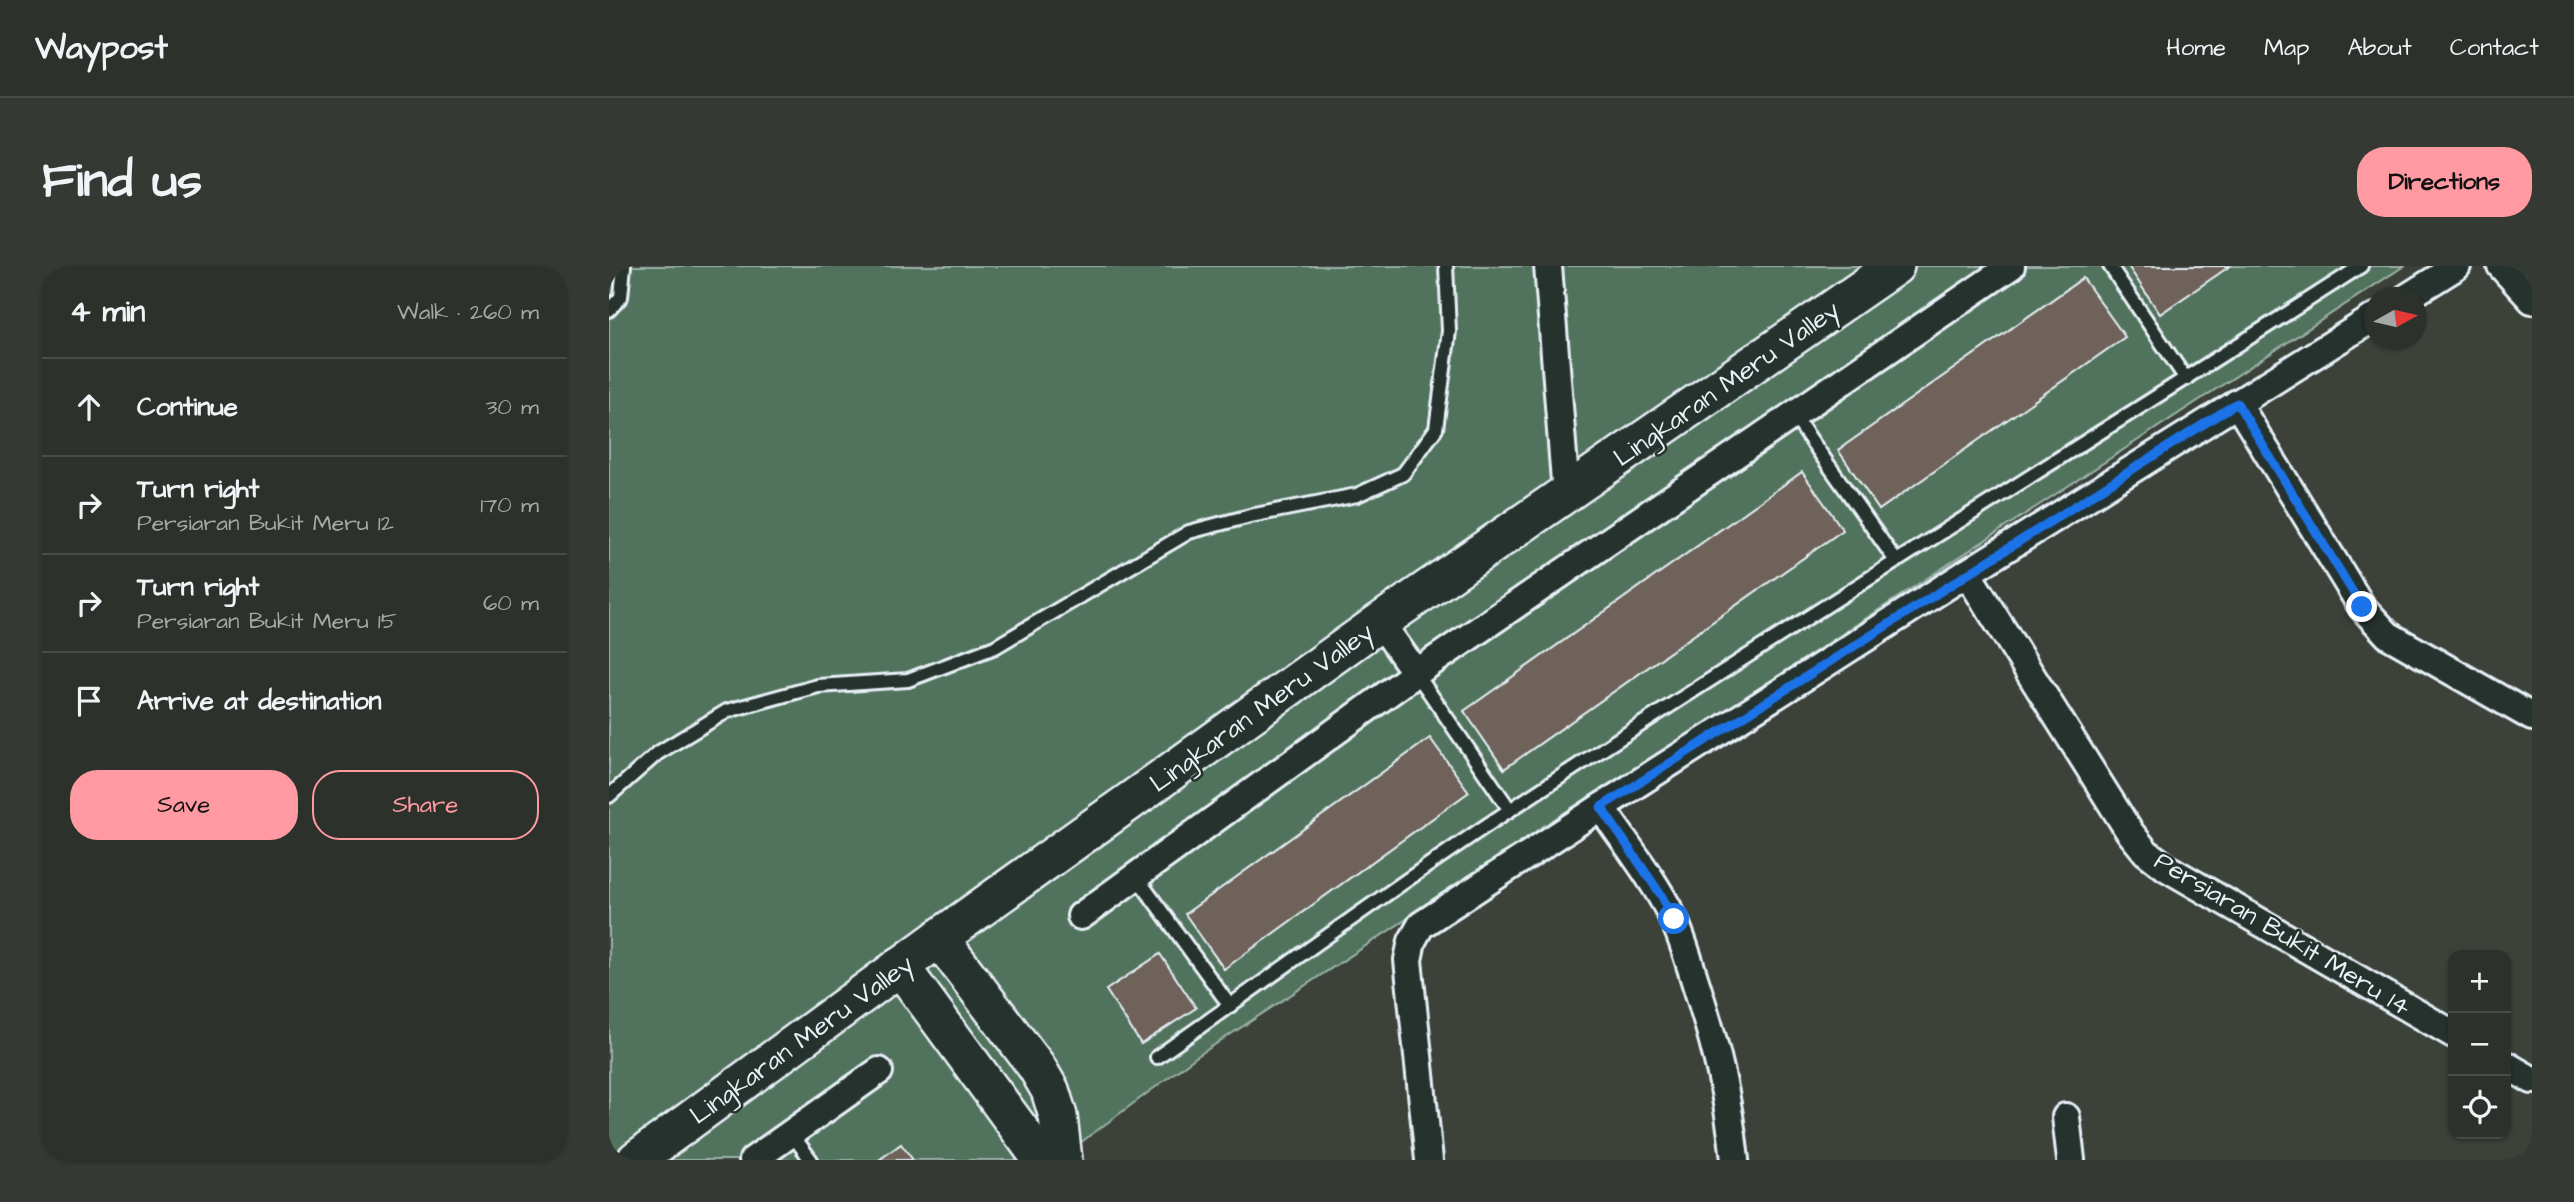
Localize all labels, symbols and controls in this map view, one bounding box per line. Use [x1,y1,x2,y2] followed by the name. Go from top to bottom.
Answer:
[35,25,168,71] text: Waypost
[2166,31,2226,65] text: Home
[2264,31,2309,65] text: Map
[2347,31,2412,65] text: About
[2450,31,2539,65] text: Contact
[2357,147,2532,217] button: Directions
[42,148,202,216] text: Find us
[2364,287,2427,350] north arrow
[70,291,145,333] text: 4 min
[1606,292,1848,477] street label: Lingkaran Meru Valley
[397,296,539,328] text: Walk · 260 m
[70,388,108,426] icon: ahead
[137,389,238,425] text: Continue
[486,391,539,423] text: 30 m
[137,471,259,507] text: Turn right
[70,486,108,524] icon: right
[480,489,539,521] text: 170 m
[137,507,394,539] text: Persiaran Bukit Meru 12
[137,569,259,605] text: Turn right
[70,584,108,622] icon: right
[483,587,539,619] text: 60 m
[2346,591,2377,622] route end
[137,605,397,637] text: Persiaran Bukit Meru 15
[1143,614,1382,803] street label: Lingkaran Meru Valley
[70,682,108,720] icon: arrive
[137,683,382,719] text: Arrive at destination
[70,770,298,840] button: Save
[312,770,539,840] button: Share
[2148,843,2418,1025] street label: Persiaran Bukit Meru 14
[1658,903,1689,934] route start
[683,946,922,1135] street label: Lingkaran Meru Valley
[2448,950,2511,1139] map controls
[2448,950,2511,1013] button: +
[2448,1013,2511,1076] button: −
[2448,1076,2511,1139] button: locate

